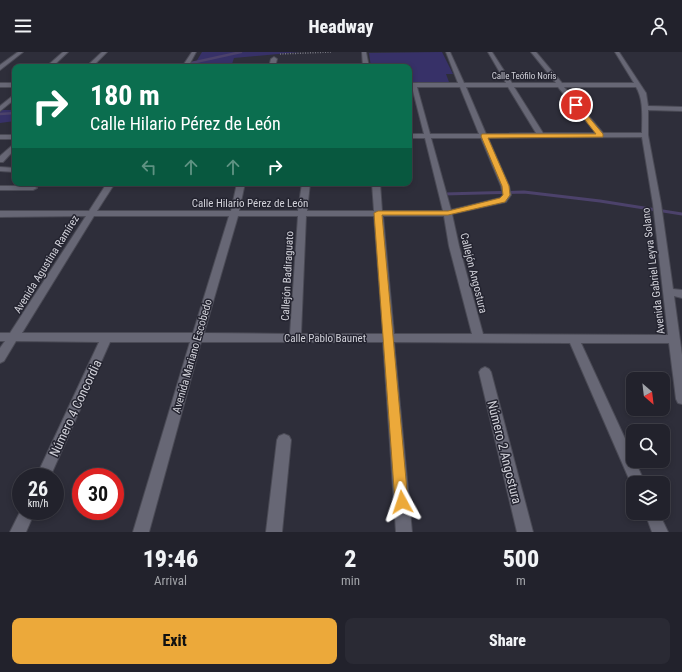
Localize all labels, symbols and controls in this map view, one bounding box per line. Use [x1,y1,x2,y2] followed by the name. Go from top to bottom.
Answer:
[12,15,34,37] icon: menu
[648,15,670,37] icon: person
[309,16,373,37] text: Headway
[492,71,556,81] street label: Calle Teófilo Noris
[90,79,160,112] text: 180 m
[24,80,76,132] icon: right
[559,88,593,122] pin
[565,94,587,116] icon: arrive
[90,113,281,134] text: Calle Hilario Pérez de León
[138,156,160,178] icon: left
[180,156,202,178] icon: ahead
[222,156,244,178] icon: ahead
[264,156,286,178] icon: right
[192,197,308,210] street label: Calle Hilario Pérez de León
[639,206,668,335] street label: Avenida Gabriel Leyva Solano
[11,213,82,316] street label: Avenida Agustina Ramírez
[279,230,296,321] street label: Callejón Badiraguato
[457,232,490,315] street label: Callejón Angostura
[170,297,215,415] street label: Avenida Mariano Escobedo
[284,332,366,345] street label: Calle Pablo Baunet
[46,357,104,459] street label: Número 4 Concordia
[626,372,670,416] north arrow
[626,372,670,520] map controls
[484,399,525,505] street label: Número 2 Angostura
[626,424,670,468] button: search
[72,468,124,520] speed limit sign: 30
[626,476,670,520] button: layers
[28,477,48,501] text: 26
[381,481,423,523] position arrow
[28,498,48,509] text: km/h
[143,545,198,573] text: 19:46
[344,545,357,573] text: 2
[503,545,539,573] text: 500
[154,573,187,588] text: Arrival
[341,573,360,588] text: min
[516,573,526,588] text: m
[12,618,337,664] button: Exit
[345,618,670,664] button: Share

